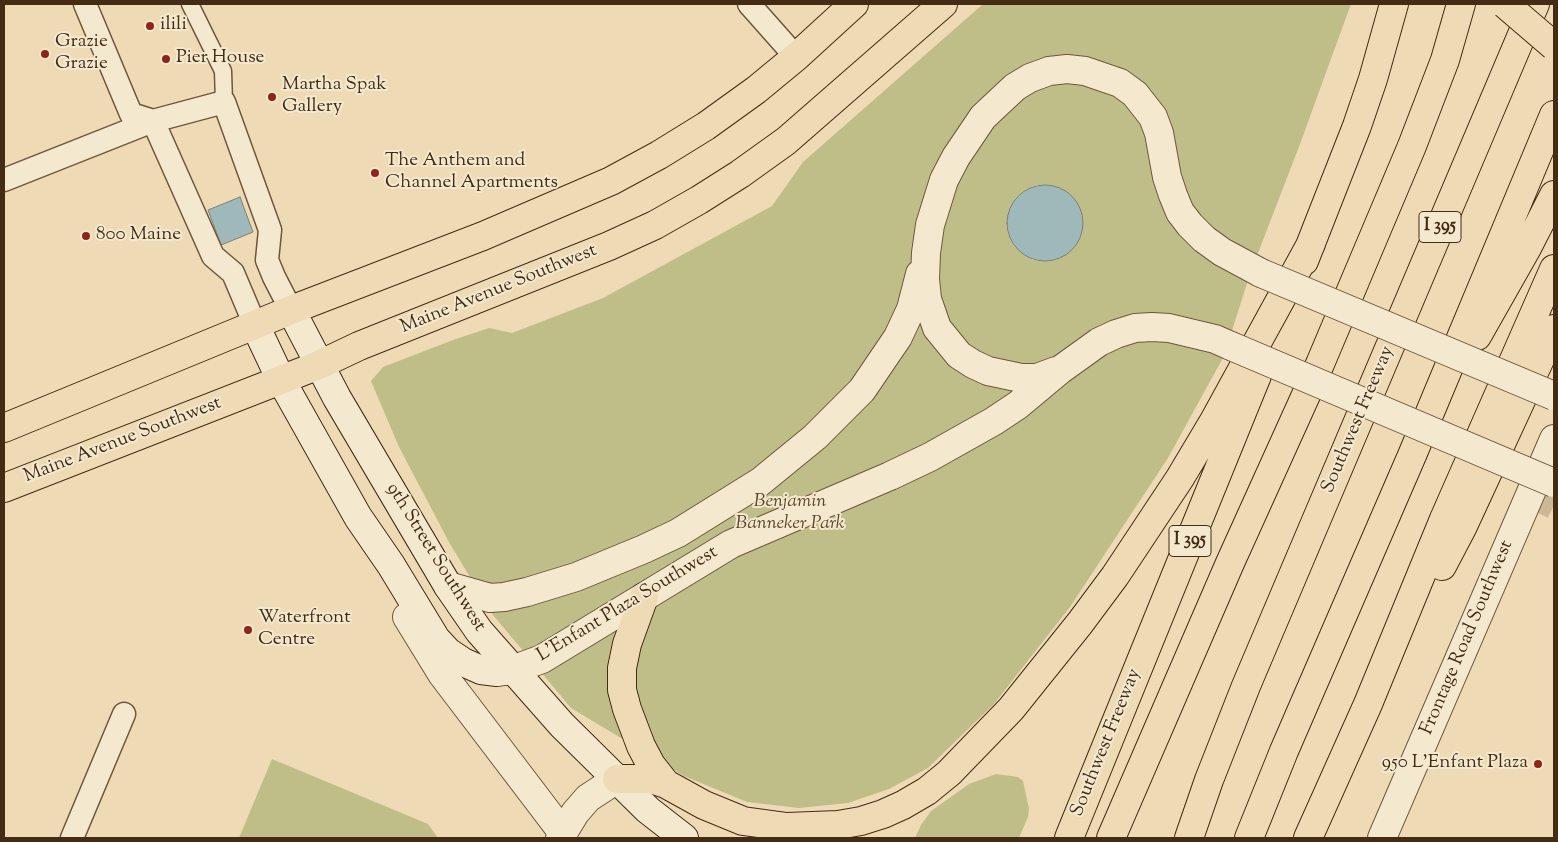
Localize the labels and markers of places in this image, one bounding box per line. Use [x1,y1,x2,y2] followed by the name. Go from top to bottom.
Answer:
[160,15,187,37] place label: ilili
[144,20,156,32] marker: ilili
[55,32,108,76] place label: Grazie Grazie
[39,48,51,60] marker: Grazie Grazie
[176,48,264,70] place label: Pier House
[160,53,172,65] marker: Pier House
[282,75,387,119] place label: Martha Spak Gallery
[266,91,278,103] marker: Martha Spak Gallery
[385,151,558,195] place label: The Anthem and Channel Apartments
[369,167,381,179] marker: The Anthem and Channel Apartments
[96,225,181,247] place label: 800 Maine
[80,230,92,242] marker: 800 Maine
[258,608,351,652] place label: Waterfront Centre
[242,624,254,636] marker: Waterfront Centre
[1382,753,1528,775] place label: 950 L'Enfant Plaza
[1532,758,1544,770] marker: 950 L'Enfant Plaza

